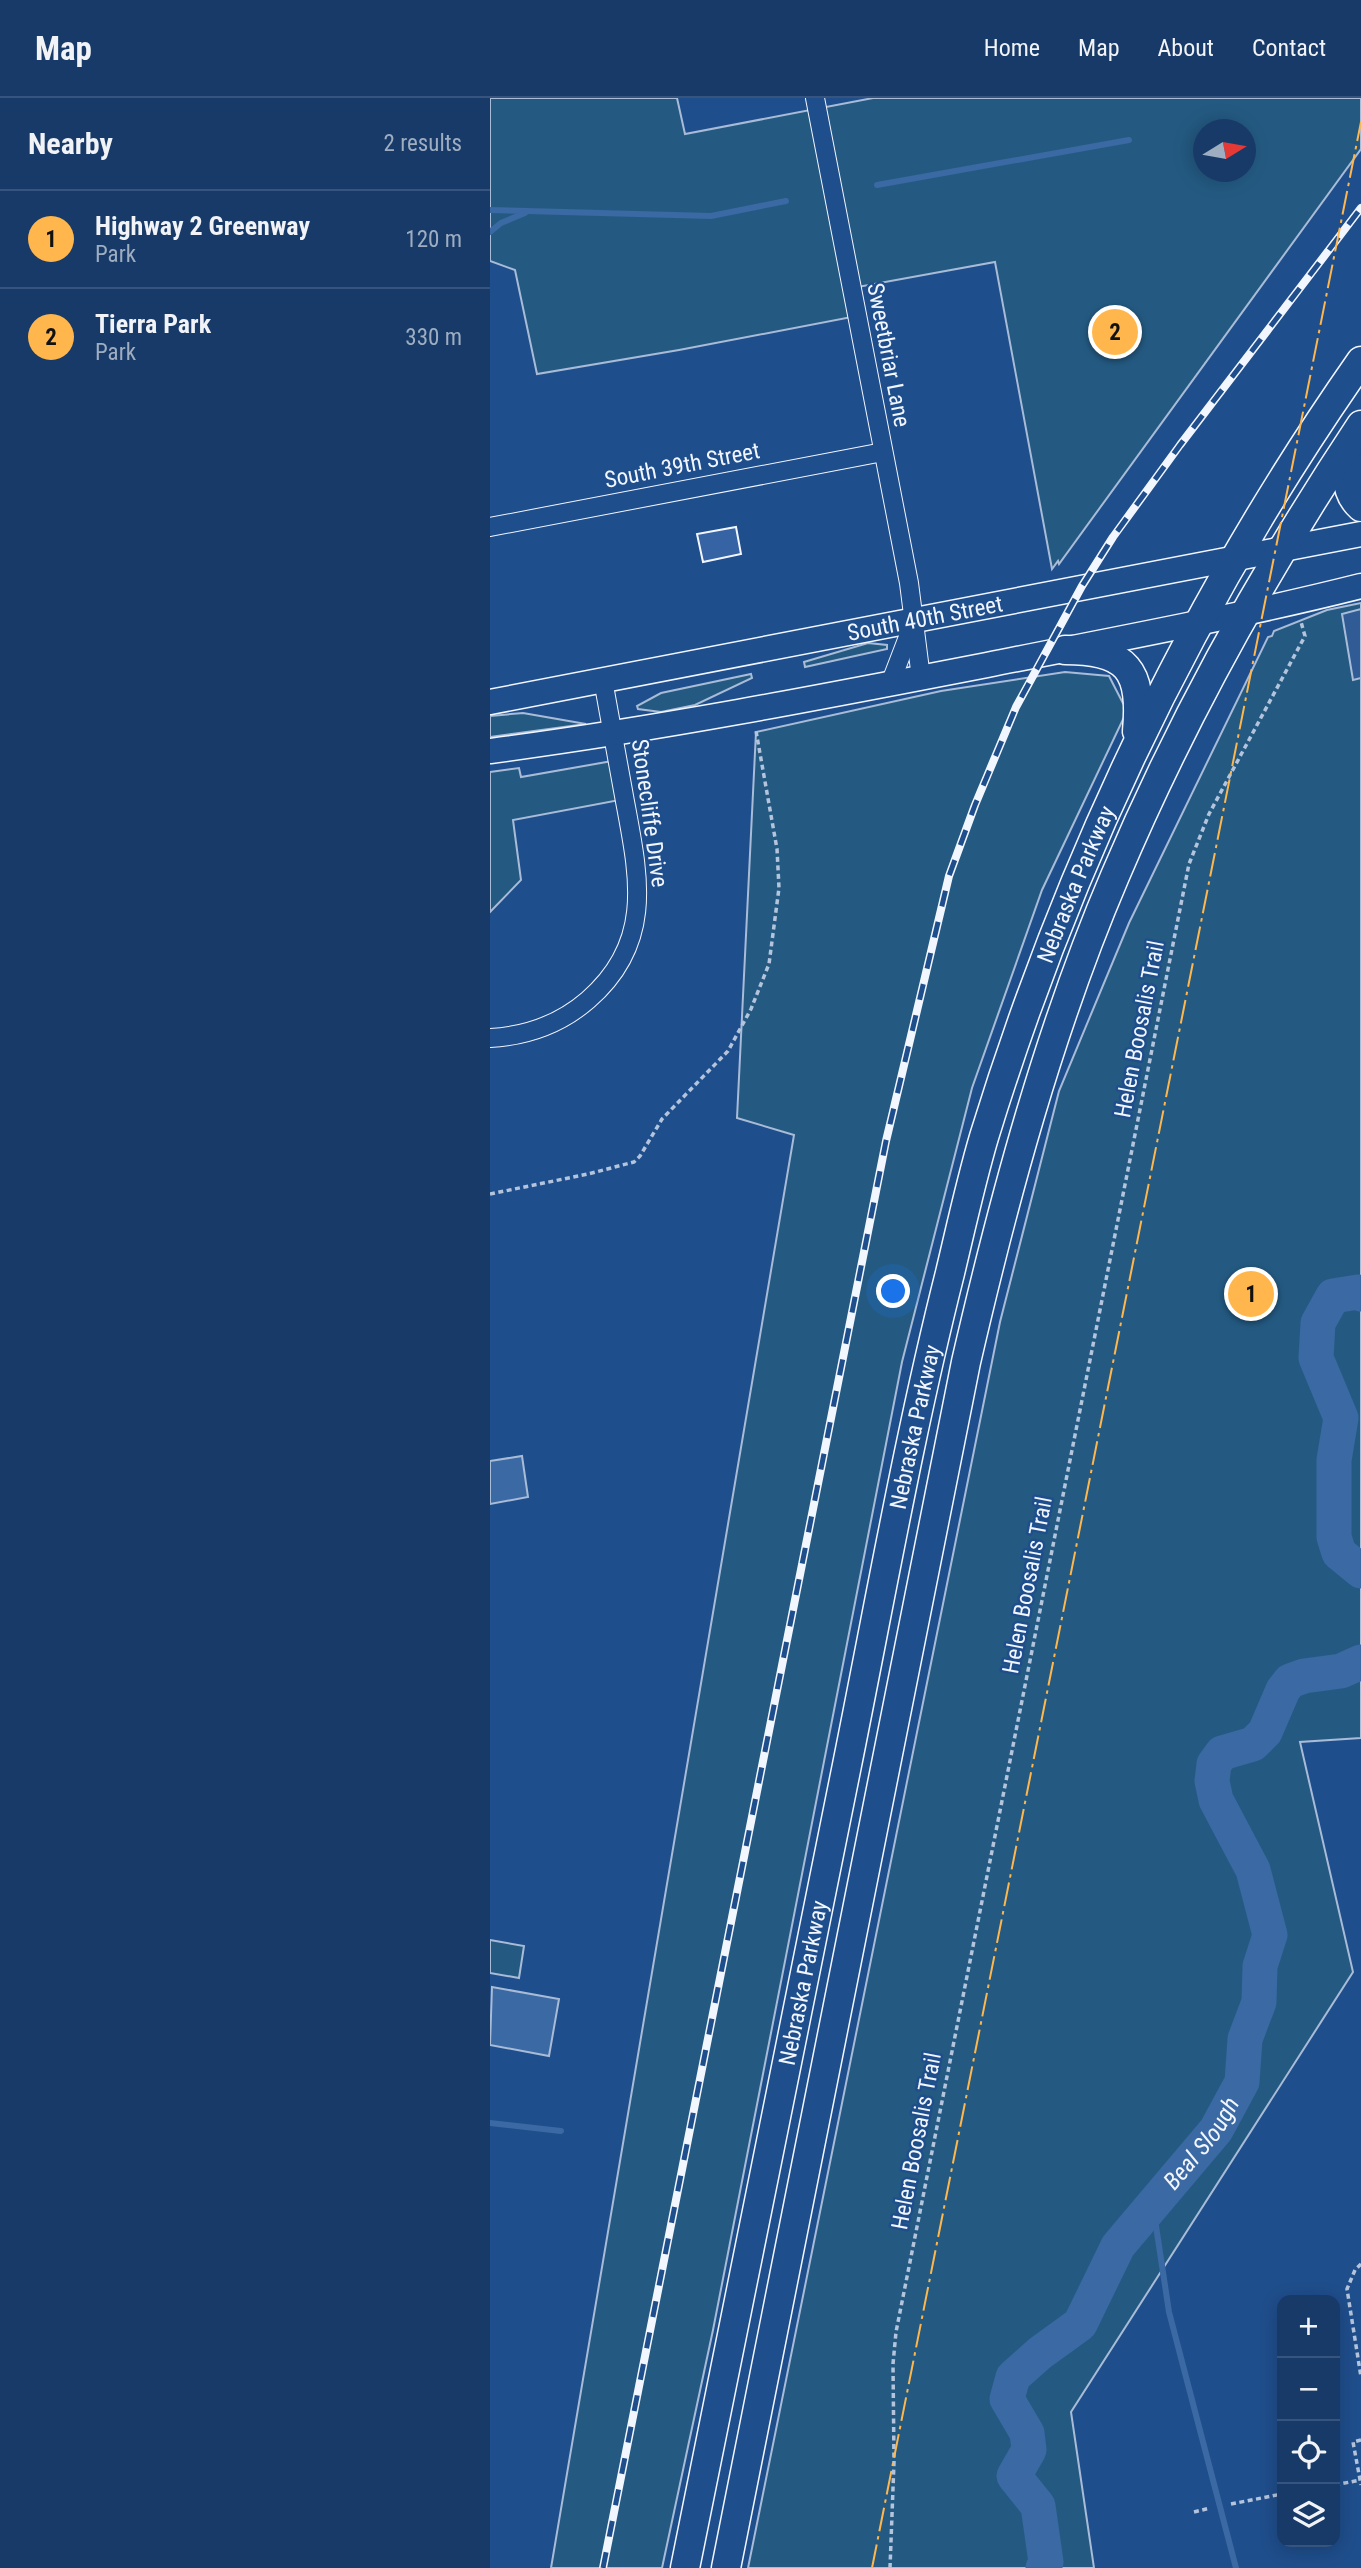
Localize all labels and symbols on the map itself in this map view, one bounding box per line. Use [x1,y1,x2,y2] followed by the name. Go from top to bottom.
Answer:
[1193,119,1256,182] north arrow
[861,281,916,429] street label: Sweetbriar Lane
[1092,306,1138,358] pin: 2
[602,437,762,494] street label: South 39th Street
[845,590,1005,647] street label: South 40th Street
[626,737,673,889] street label: Stonecliffe Drive
[1032,801,1121,967] street label: Nebraska Parkway
[1109,938,1170,1120] street label: Helen Boosalis Trail
[1228,1268,1274,1320] pin: 1
[876,1274,910,1308] your location
[885,1342,946,1512] street label: Nebraska Parkway
[997,1494,1058,1676] street label: Helen Boosalis Trail
[774,1898,833,2068] street label: Nebraska Parkway
[886,2050,947,2232] street label: Helen Boosalis Trail
[1158,2092,1245,2195] water label: Beal Slough

